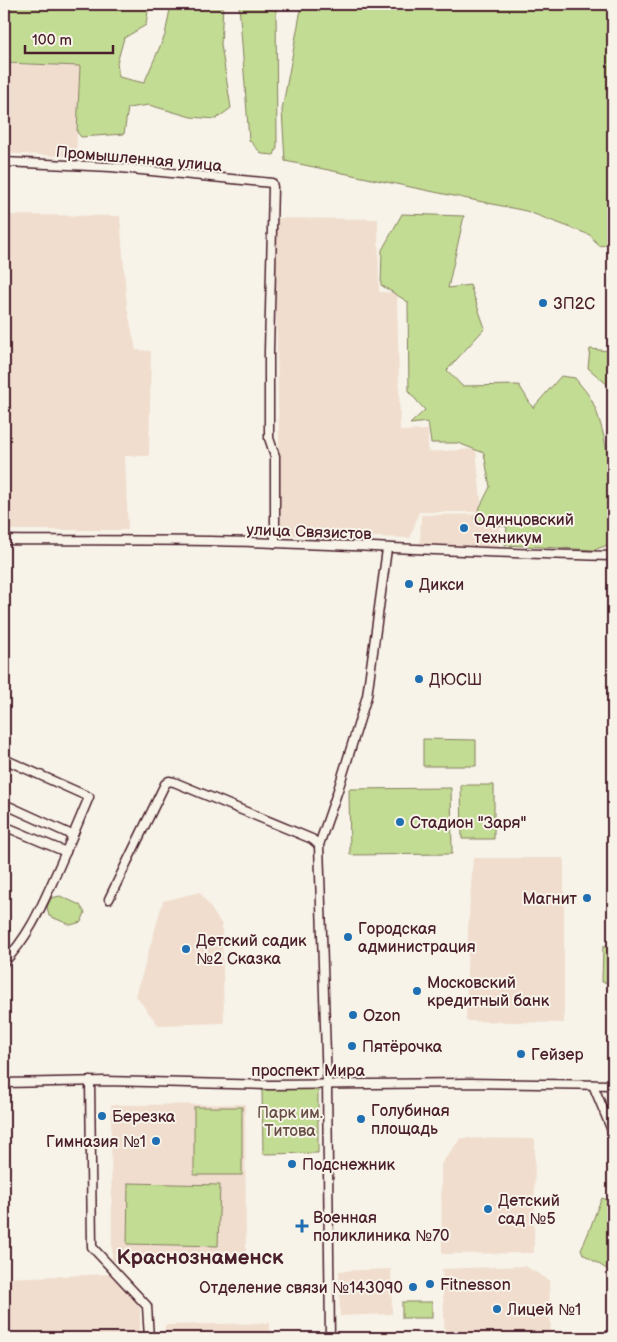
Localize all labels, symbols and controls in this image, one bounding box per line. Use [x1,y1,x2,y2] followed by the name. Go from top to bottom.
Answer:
[25,22,112,54] scale bar
[32,31,72,50] text: 100 m
[55,143,223,176] street label: Промышленная улица
[553,295,595,314] place label: 3П2С
[537,297,549,309] marker: 3П2С
[474,511,574,548] place label: Одинцовский техникум
[246,521,372,544] street label: улица Связистов
[458,522,470,534] marker: Одинцовский техникум
[419,576,464,595] place label: Дикси
[403,578,415,590] marker: Дикси
[429,671,482,690] place label: ДЮСШ
[413,673,425,685] marker: ДЮСШ
[410,814,526,833] place label: Стадион "Заря"
[394,816,406,828] marker: Стадион "Заря"
[522,890,578,909] place label: Магнит
[581,892,593,904] marker: Магнит
[358,920,476,957] place label: Городская администрация
[342,931,354,943] marker: Городская администрация
[196,932,307,969] place label: Детский садик №2 Сказка
[180,943,192,955] marker: Детский садик №2 Сказка
[427,974,550,1011] place label: Московский кредитный банк
[411,985,423,997] marker: Московский кредитный банк
[363,1007,401,1026] place label: Ozon
[347,1009,359,1021] marker: Ozon
[362,1038,443,1057] place label: Пятёрочка
[346,1040,358,1052] marker: Пятёрочка
[531,1046,584,1065] place label: Гейзер
[515,1048,527,1060] marker: Гейзер
[251,1062,365,1081] street label: проспект Мира
[371,1102,450,1139] place label: Голубиная площадь
[257,1104,323,1141] park label: Парк им. Титова
[112,1108,176,1127] place label: Березка
[96,1110,108,1122] marker: Березка
[355,1113,367,1125] marker: Голубиная площадь
[46,1133,146,1152] place label: Гимназия №1
[150,1135,162,1147] marker: Гимназия №1
[302,1156,396,1175] place label: Подснежник
[286,1158,298,1170] marker: Подснежник
[498,1192,560,1229] place label: Детский сад №5
[482,1203,494,1215] marker: Детский сад №5
[313,1209,449,1246] place label: Военная поликлиника №70
[295,1219,309,1233] marker: Военная поликлиника №70
[117,1245,284,1270] district label: Краснознаменск
[440,1276,511,1295] place label: Fitnesson
[424,1278,436,1290] marker: Fitnesson
[199,1279,403,1298] place label: Отделение связи №143090
[407,1281,419,1293] marker: Отделение связи №143090
[506,1301,581,1320] place label: Лицей №1
[491,1303,503,1315] marker: Лицей №1

